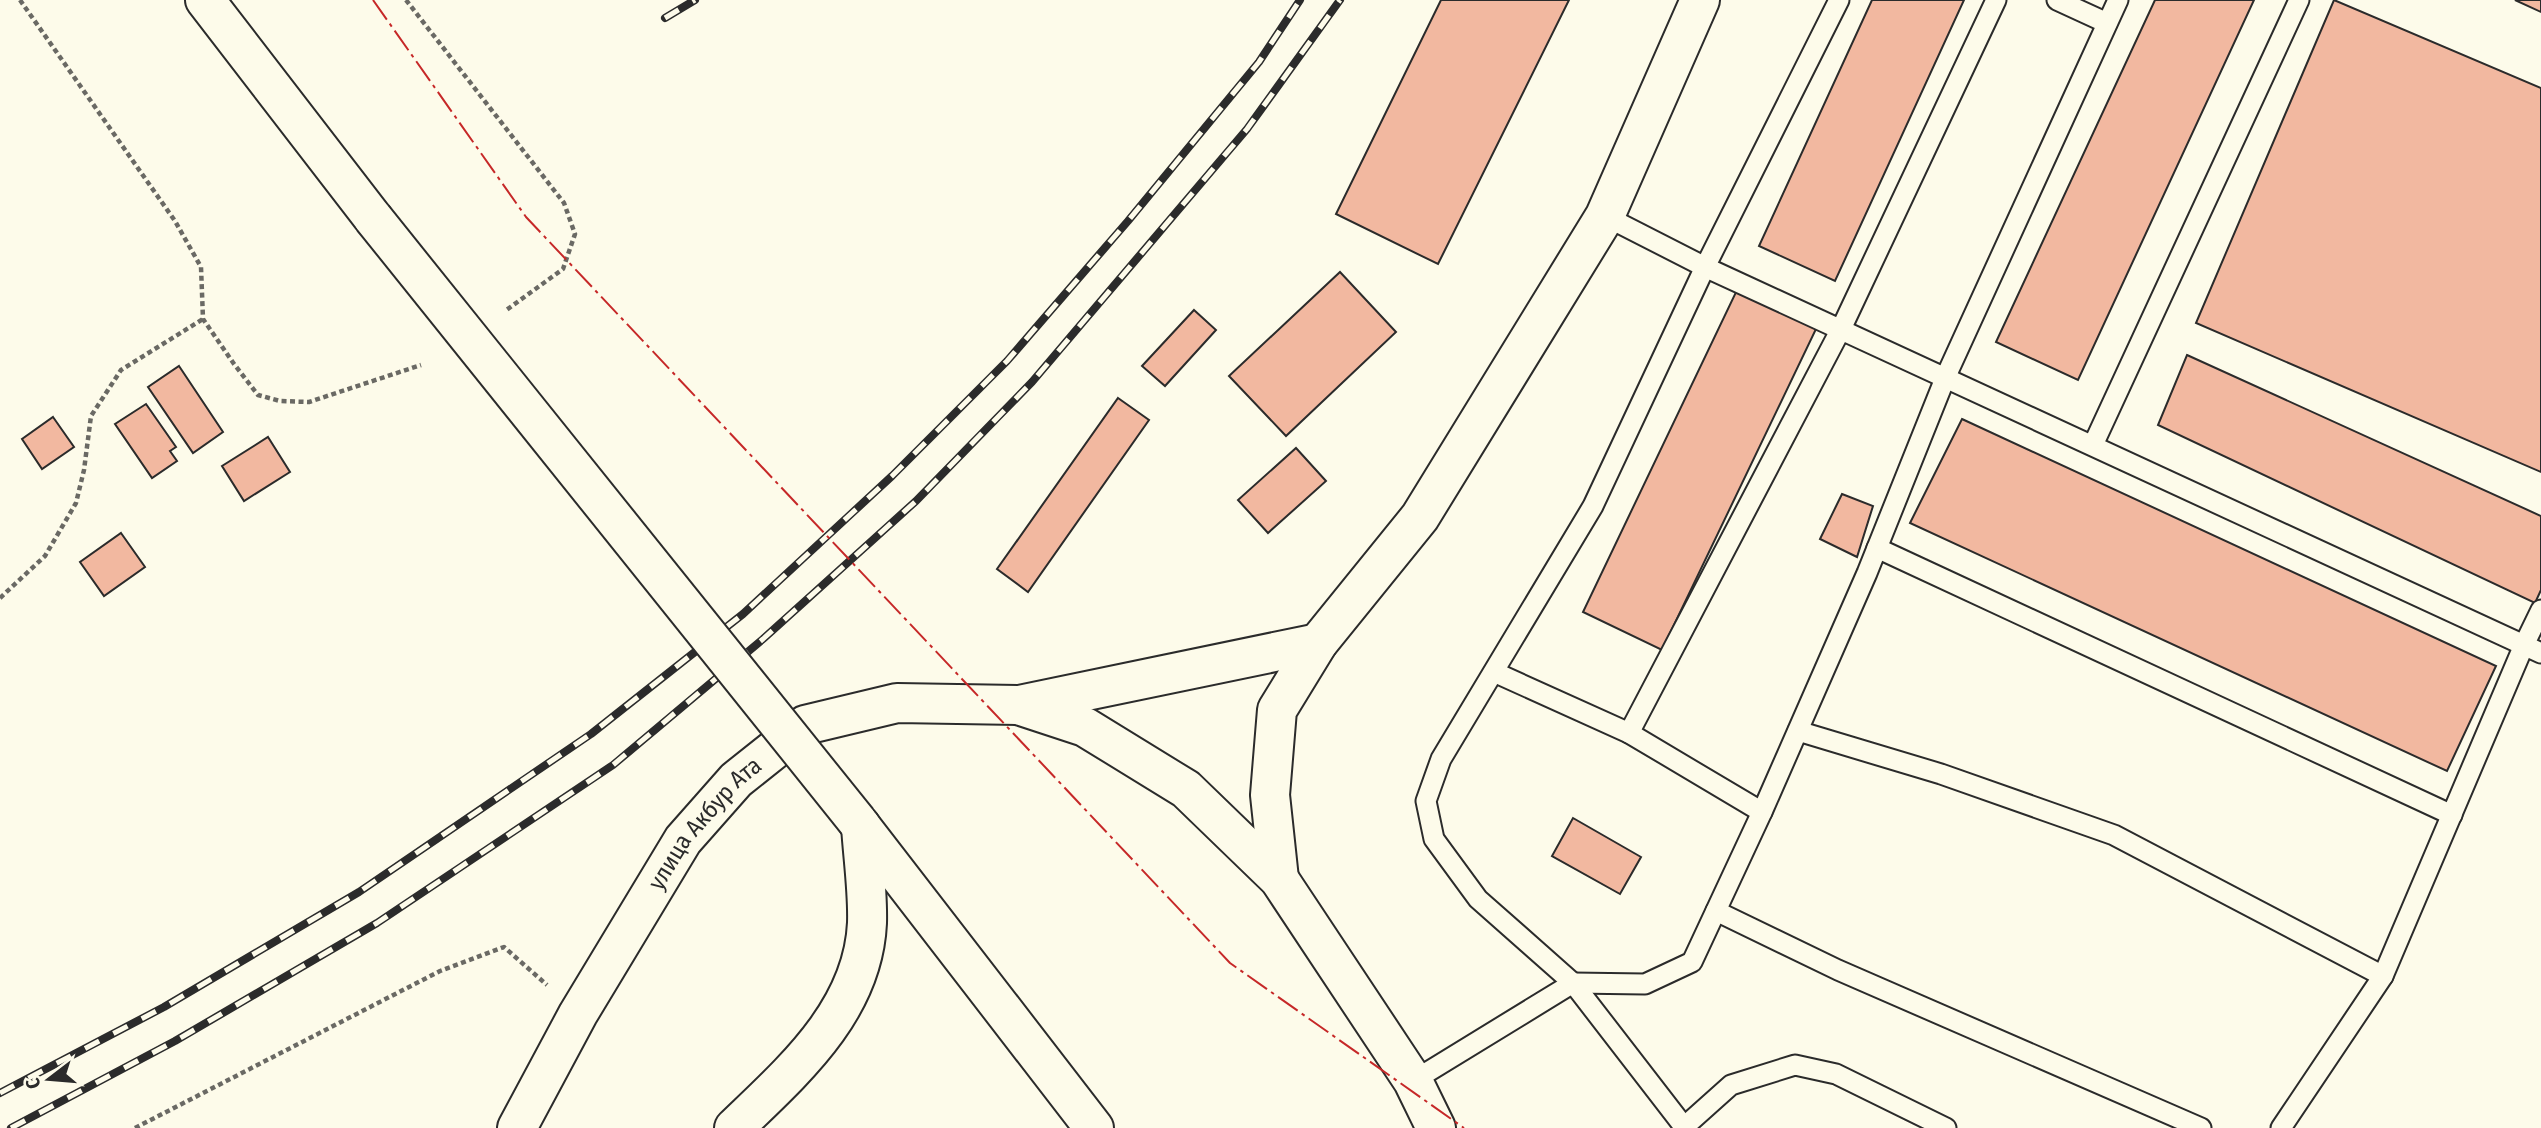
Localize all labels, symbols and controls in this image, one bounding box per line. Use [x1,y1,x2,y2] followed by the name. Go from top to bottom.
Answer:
[642,751,767,895] street label: улица Акбур Ата
[14,1044,84,1114] north arrow
[21,1076,46,1092] text: С

